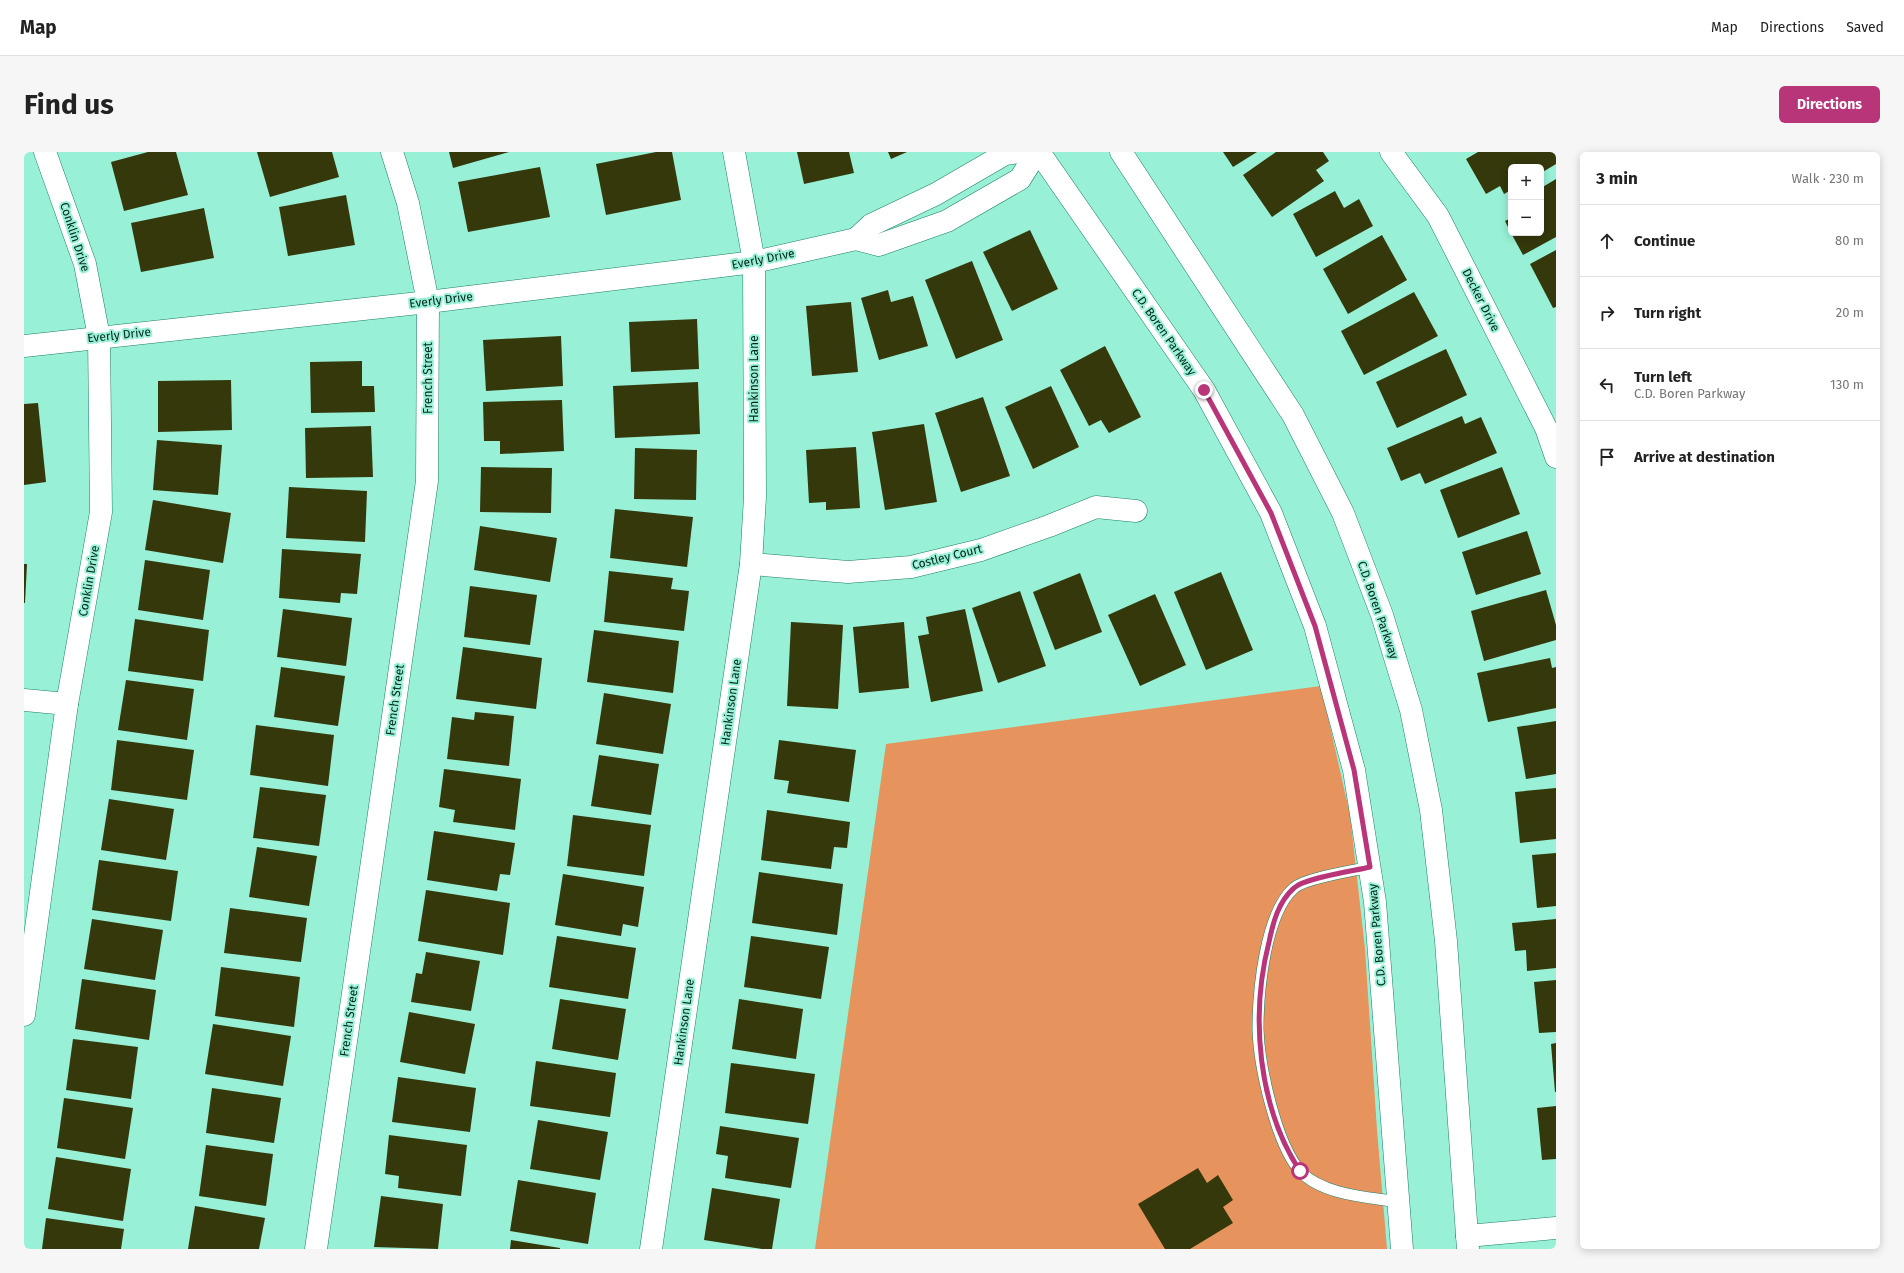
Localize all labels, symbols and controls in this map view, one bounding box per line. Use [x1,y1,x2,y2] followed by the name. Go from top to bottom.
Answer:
[20,16,57,39] text: Map
[1711,19,1738,36] text: Map
[1760,19,1824,36] text: Directions
[1846,19,1884,36] text: Saved
[1779,86,1880,123] button: Directions
[24,88,114,121] text: Find us
[1508,164,1544,236] map controls
[1508,164,1544,200] button: +
[1596,168,1638,189] text: 3 min
[1792,171,1864,186] text: Walk · 230 m
[1508,200,1544,236] button: −
[57,201,93,273] street label: Conklin Drive
[1596,230,1618,252] icon: ahead
[1634,232,1695,250] text: Continue
[1835,233,1864,248] text: 80 m
[730,246,796,272] street label: Everly Drive
[1459,266,1503,334] street label: Decker Drive
[1129,286,1199,378] street label: C.D. Boren Parkway
[408,289,474,311] street label: Everly Drive
[1596,302,1618,324] icon: right
[1634,304,1701,322] text: Turn right
[1836,305,1864,320] text: 20 m
[87,325,151,345] street label: Everly Drive
[747,335,761,423] street label: Hankinson Lane
[421,341,435,414] street label: French Street
[1634,368,1692,386] text: Turn left
[1596,374,1618,396] icon: left
[1830,377,1864,392] text: 130 m
[1195,381,1213,399] route end
[1634,386,1745,401] text: C.D. Boren Parkway
[1596,446,1618,468] icon: arrive
[1634,448,1775,466] text: Arrive at destination
[910,541,984,572] street label: Costley Court
[76,544,102,618] street label: Conklin Drive
[1355,559,1401,661] street label: C.D. Boren Parkway
[718,658,744,746] street label: Hankinson Lane
[383,663,407,737] street label: French Street
[1366,883,1388,987] street label: C.D. Boren Parkway
[671,978,697,1066] street label: Hankinson Lane
[337,984,361,1058] street label: French Street
[1291,1162,1309,1180] route start

